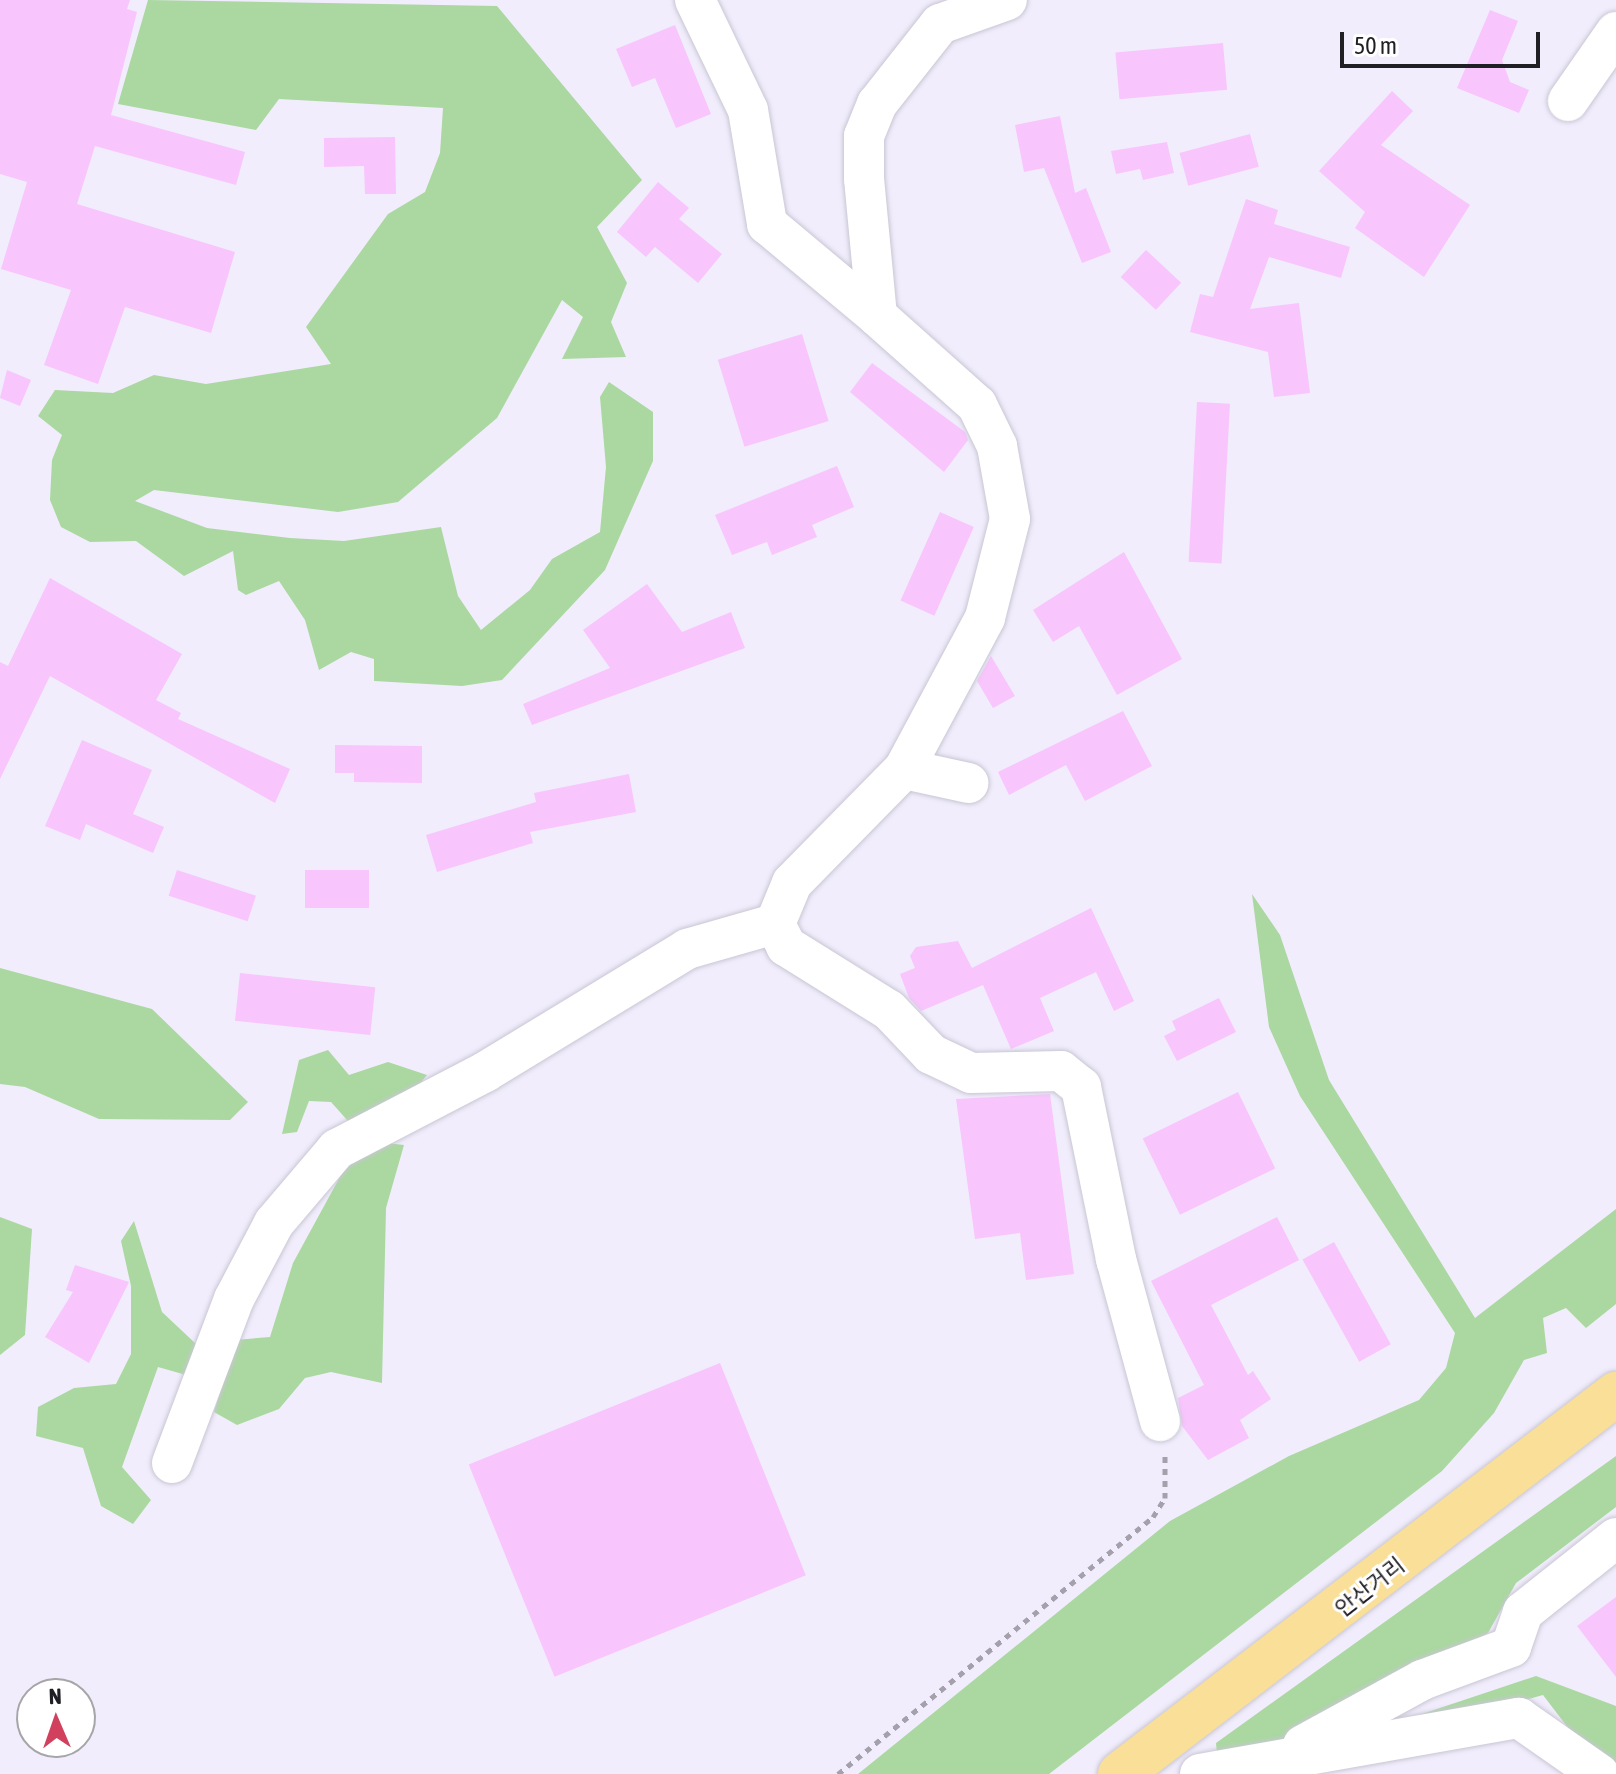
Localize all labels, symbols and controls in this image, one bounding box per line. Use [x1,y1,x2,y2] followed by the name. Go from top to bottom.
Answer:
[1344,16,1544,66] scale bar
[1354,32,1397,59] text: 50 m
[1330,1552,1410,1622] street label: 안산거리
[16,1678,96,1758] north arrow
[48,1683,62,1709] text: N

